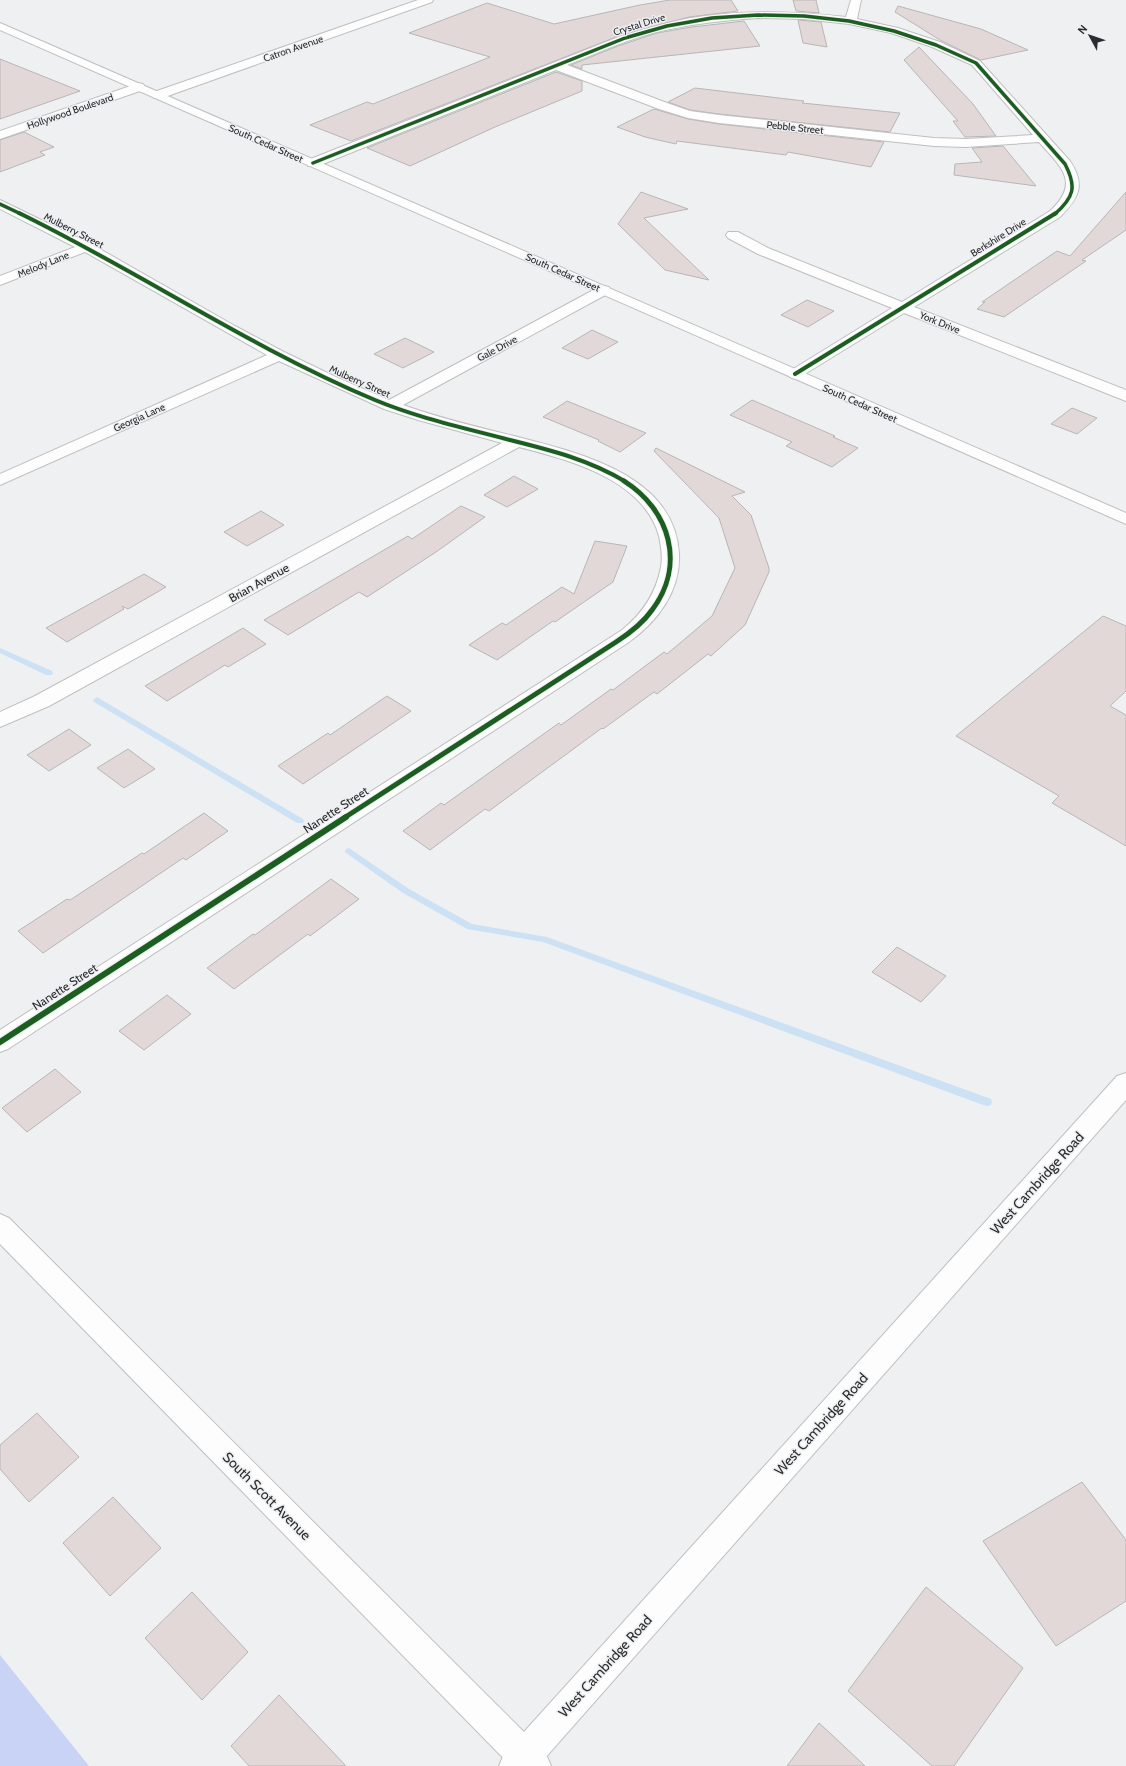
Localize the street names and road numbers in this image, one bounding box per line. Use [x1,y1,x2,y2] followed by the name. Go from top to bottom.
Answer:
[612,10,667,39] street label: Crystal Drive
[262,32,325,65] street label: Catron Avenue
[25,91,115,132] street label: Hollywood Boulevard
[766,118,825,137] street label: Pebble Street
[227,121,306,166] street label: South Cedar Street
[42,210,107,251] street label: Mulberry Street
[968,215,1029,260] street label: Berkshire Drive
[16,248,71,281] street label: Melody Lane
[524,250,603,295] street label: South Cedar Street
[917,308,962,336] street label: York Drive
[475,332,520,364] street label: Gale Drive
[327,362,393,401] street label: Mulberry Street
[821,381,900,426] street label: South Cedar Street
[111,400,167,435] street label: Georgia Lane
[226,560,292,605] street label: Brian Avenue
[300,783,371,836] street label: Nanette Street
[29,960,100,1013] street label: Nanette Street
[986,1128,1088,1238] street label: West Cambridge Road
[770,1369,872,1479] street label: West Cambridge Road
[219,1448,315,1544] street label: South Scott Avenue
[554,1611,656,1721] street label: West Cambridge Road

